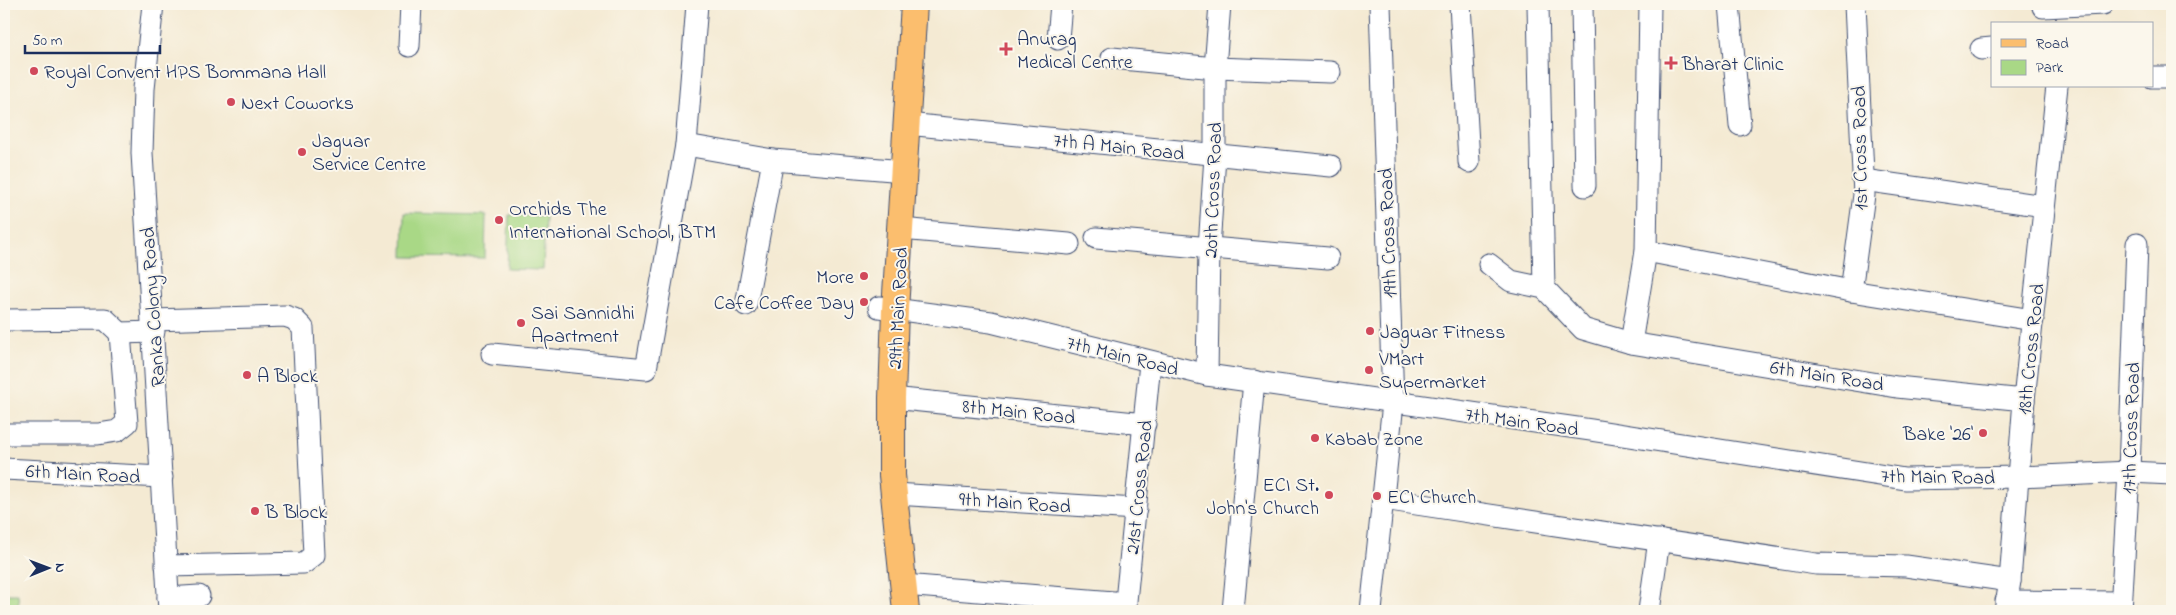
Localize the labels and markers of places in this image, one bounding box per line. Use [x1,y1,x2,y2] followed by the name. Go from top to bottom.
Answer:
[1017,26,1133,78] place label: Anurag Medical Centre
[999,42,1013,56] marker: Anurag Medical Centre
[1681,51,1784,80] place label: Bharat Clinic
[1664,56,1678,70] marker: Bharat Clinic
[44,59,326,88] place label: Royal Convent HPS Bommana Hall
[28,65,40,77] marker: Royal Convent HPS Bommana Hall
[241,90,354,119] place label: Next Coworks
[225,96,237,108] marker: Next Coworks
[312,128,426,180] place label: Jaguar Service Centre
[296,146,308,158] marker: Jaguar Service Centre
[509,196,716,248] place label: Orchids The International School, BTM
[493,214,505,226] marker: Orchids The International School, BTM
[816,264,854,293] place label: More
[858,270,870,282] marker: More
[714,290,854,319] place label: Cafe Coffee Day
[858,296,870,308] marker: Cafe Coffee Day
[531,300,635,352] place label: Sai Sannidhi Apartment
[515,317,527,329] marker: Sai Sannidhi Apartment
[1380,319,1505,349] place label: Jaguar Fitness
[1364,325,1376,337] marker: Jaguar Fitness
[1378,346,1486,398] place label: VMart Supermarket
[257,363,318,392] place label: A Block
[1363,364,1375,376] marker: VMart Supermarket
[241,369,253,381] marker: A Block
[1902,421,1973,450] place label: Bake '26'
[1325,426,1423,455] place label: Kabab Zone
[1977,427,1989,439] marker: Bake '26'
[1309,432,1321,444] marker: Kabab Zone
[1206,472,1319,524] place label: ECI St. John's Church
[1387,484,1476,513] place label: ECI Church
[1323,489,1335,501] marker: ECI St. John's Church
[1371,490,1383,502] marker: ECI Church
[264,499,327,528] place label: B Block
[249,505,261,517] marker: B Block

